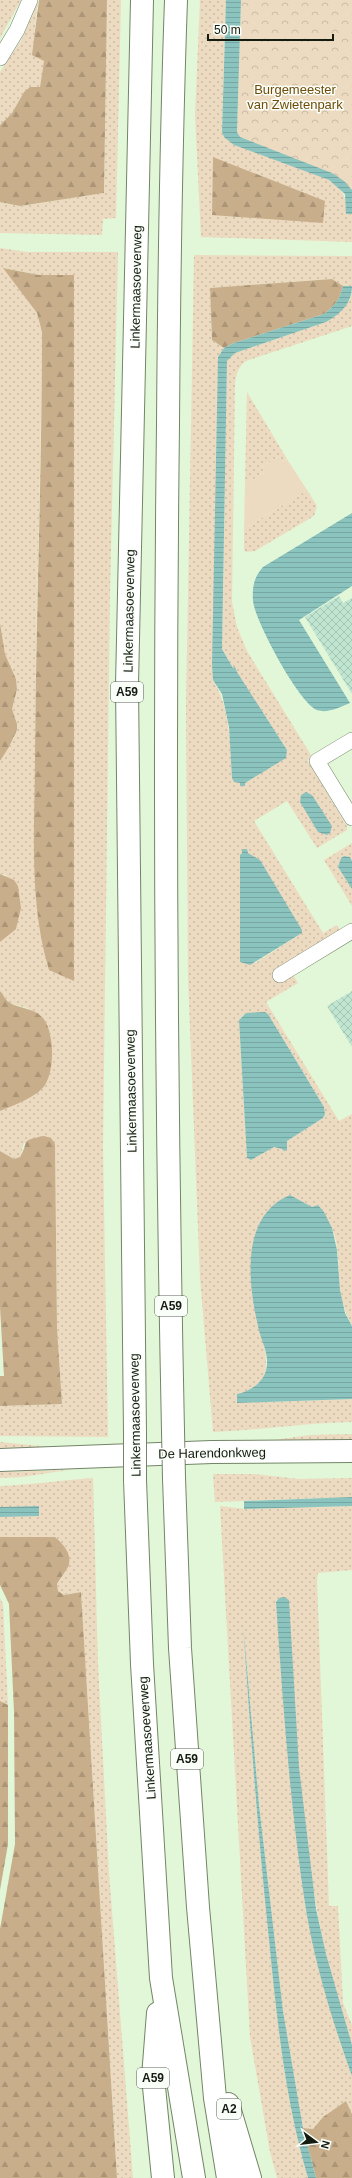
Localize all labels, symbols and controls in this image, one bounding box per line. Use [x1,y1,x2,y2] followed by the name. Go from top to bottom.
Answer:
[208,16,333,42] scale bar
[214,23,241,37] text: 50 m
[247,82,343,112] park label: Burgemeester van Zwietenpark
[127,225,145,349] street label: Linkermaasoeverweg
[120,549,138,673] street label: Linkermaasoeverweg
[111,682,143,702] road number: A59
[122,1029,140,1153] street label: Linkermaasoeverweg
[155,1296,187,1316] road number: A59
[126,1353,144,1477] street label: Linkermaasoeverweg
[158,1445,266,1461] street label: De Harendonkweg
[135,1676,159,1800] street label: Linkermaasoeverweg
[171,1749,203,1769] road number: A59
[137,2068,169,2088] road number: A59
[217,2099,241,2119] road number: A2
[296,2122,336,2162] north arrow
[319,2139,332,2150] text: N

